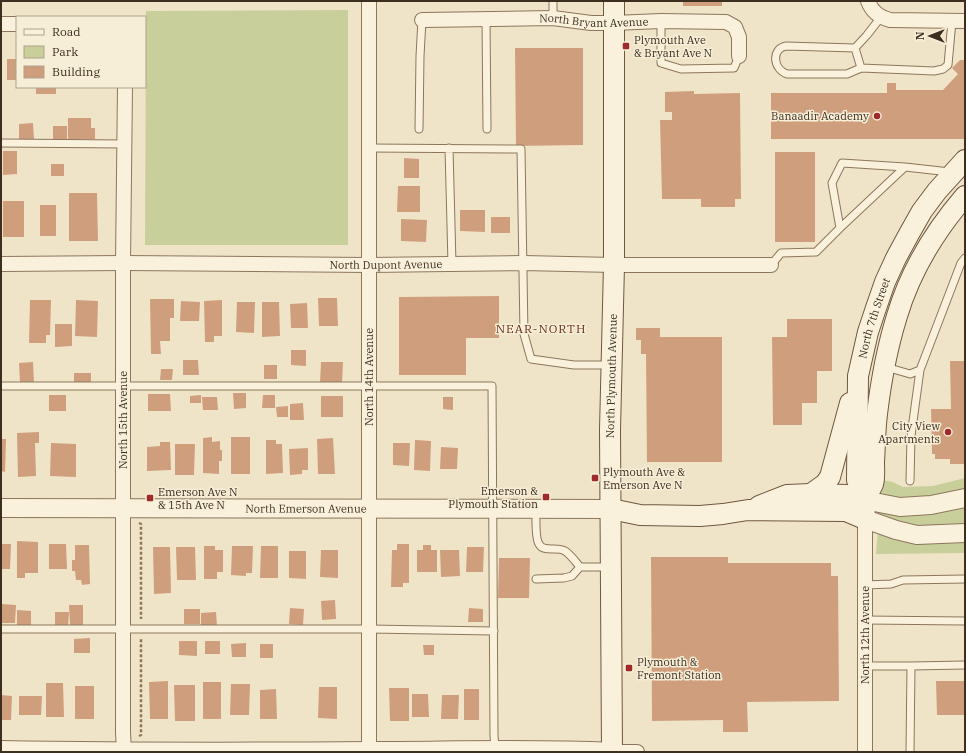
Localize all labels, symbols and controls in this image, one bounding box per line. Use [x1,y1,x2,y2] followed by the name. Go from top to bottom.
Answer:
[539,11,649,30] street label: North Bryant Avenue
[16,16,146,88] legend
[910,16,950,56] north arrow
[52,24,81,39] text: Road
[913,31,927,40] text: N
[634,33,713,60] place label: Plymouth Ave & Bryant Ave N
[621,41,631,51] marker: Plymouth Ave & Bryant Ave N
[52,44,78,59] text: Park
[52,64,100,79] text: Building
[771,109,869,123] place label: Banaadir Academy
[872,111,882,121] marker: Banaadir Academy
[329,257,443,272] street label: North Dupont Avenue
[855,275,893,360] street label: North 7th Street
[603,313,620,438] street label: North Plymouth Avenue
[496,321,586,336] district label: NEAR-NORTH
[362,328,376,426] street label: North 14th Avenue
[116,371,130,469] street label: North 15th Avenue
[878,419,940,446] place label: City View Apartments
[943,427,953,437] marker: City View Apartments
[603,465,685,492] place label: Plymouth Ave & Emerson Ave N
[590,473,600,483] marker: Plymouth Ave & Emerson Ave N
[448,484,538,511] place label: Emerson & Plymouth Station
[158,485,238,512] place label: Emerson Ave N & 15th Ave N
[541,492,551,502] marker: Emerson & Plymouth Station
[145,493,155,503] marker: Emerson Ave N & 15th Ave N
[245,501,367,516] street label: North Emerson Avenue
[858,586,872,684] street label: North 12th Avenue
[637,655,721,682] place label: Plymouth & Fremont Station
[624,663,634,673] marker: Plymouth & Fremont Station

